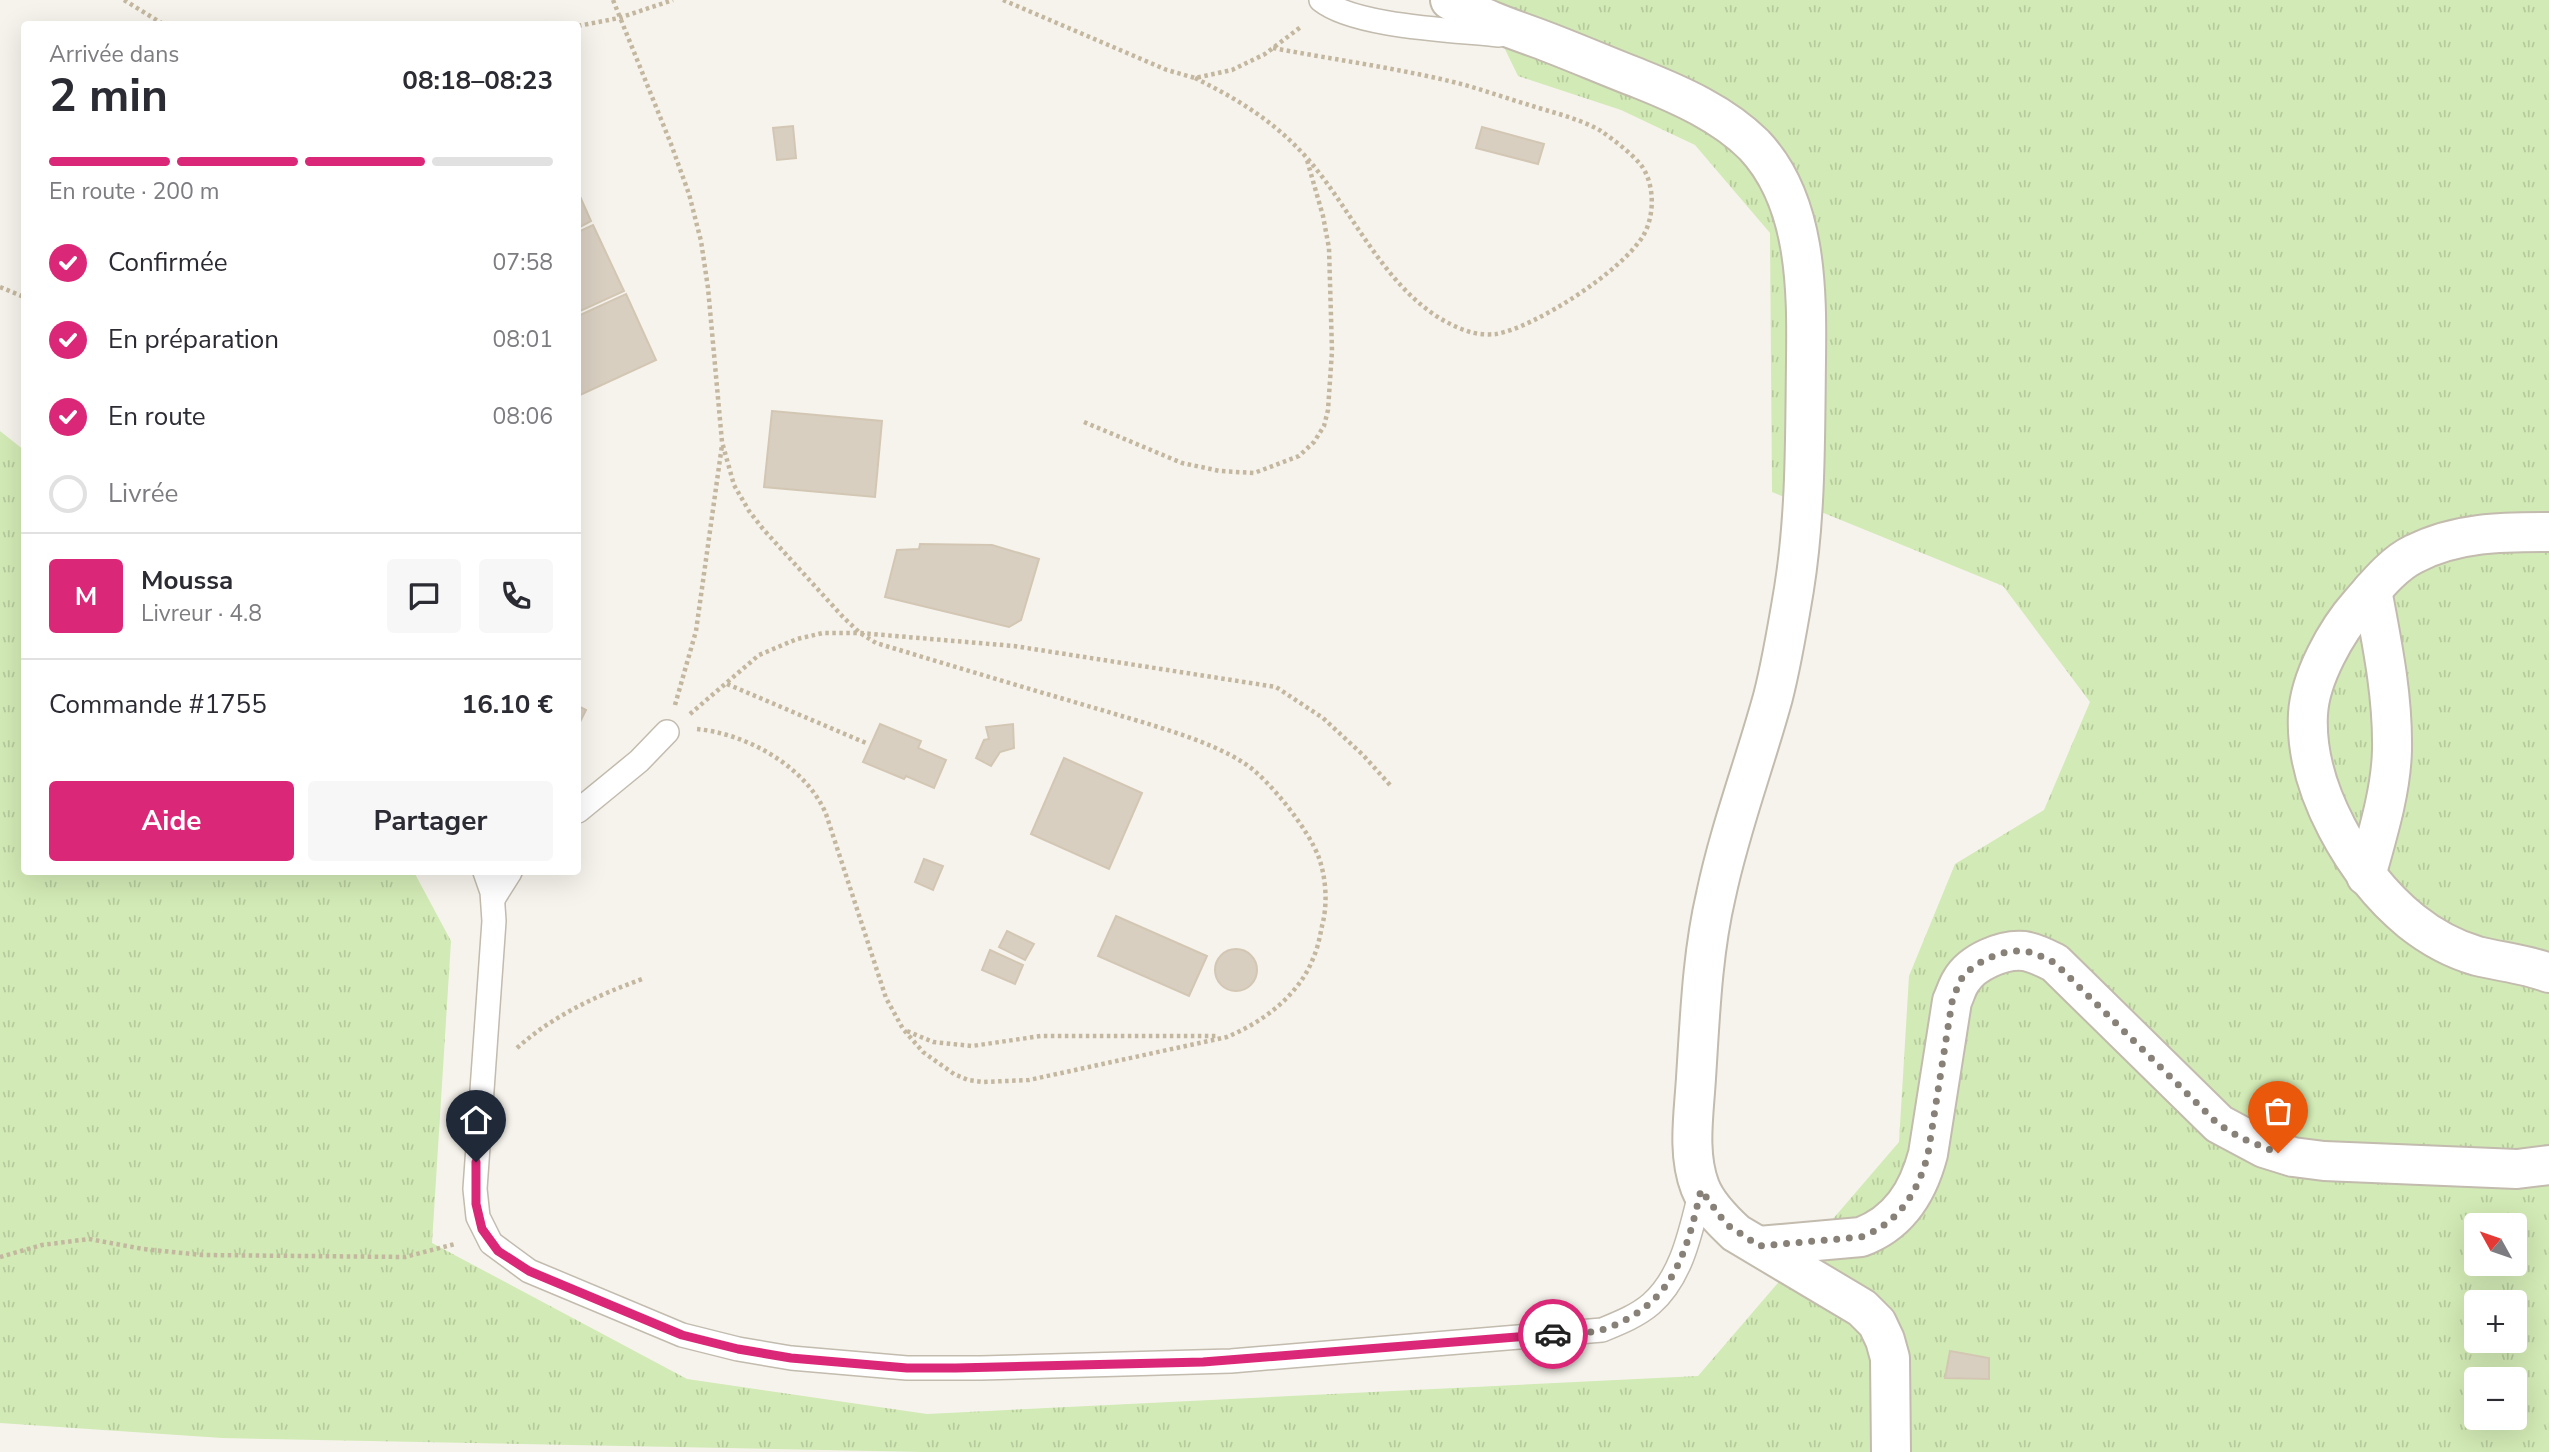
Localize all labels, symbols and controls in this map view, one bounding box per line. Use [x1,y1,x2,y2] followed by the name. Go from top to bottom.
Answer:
[49,39,179,70] text: Arrivée dans
[402,63,553,98] text: 08:18–08:23
[49,64,168,127] text: 2 min
[49,176,219,207] text: En route · 200 m
[49,244,87,282] icon: check
[108,245,228,280] text: Confirmée
[493,247,553,278] text: 07:58
[49,321,87,359] icon: check
[108,322,279,357] text: En préparation
[493,324,553,355] text: 08:01
[49,398,87,436] icon: check
[108,399,206,434] text: En route
[493,401,553,432] text: 08:06
[108,476,178,511] text: Livrée
[387,559,461,633] button: chat
[479,559,553,633] button: phone
[141,563,233,598] text: Moussa
[75,579,97,614] text: M
[141,598,262,629] text: Livreur · 4.8
[49,687,267,722] text: Commande #1755
[462,687,553,722] text: 16.10 €
[49,781,294,861] button: Aide
[308,781,553,861] button: Partager
[2248,1081,2308,1153] pin
[446,1090,506,1162] pin
[2259,1092,2297,1130] icon: bag
[457,1101,495,1139] icon: home
[2464,1213,2527,1276] north arrow
[2464,1213,2527,1430] map controls
[2464,1290,2527,1353] button: +
[1518,1299,1588,1369] courier
[1534,1315,1572,1353] icon: car
[2464,1367,2527,1430] button: −

